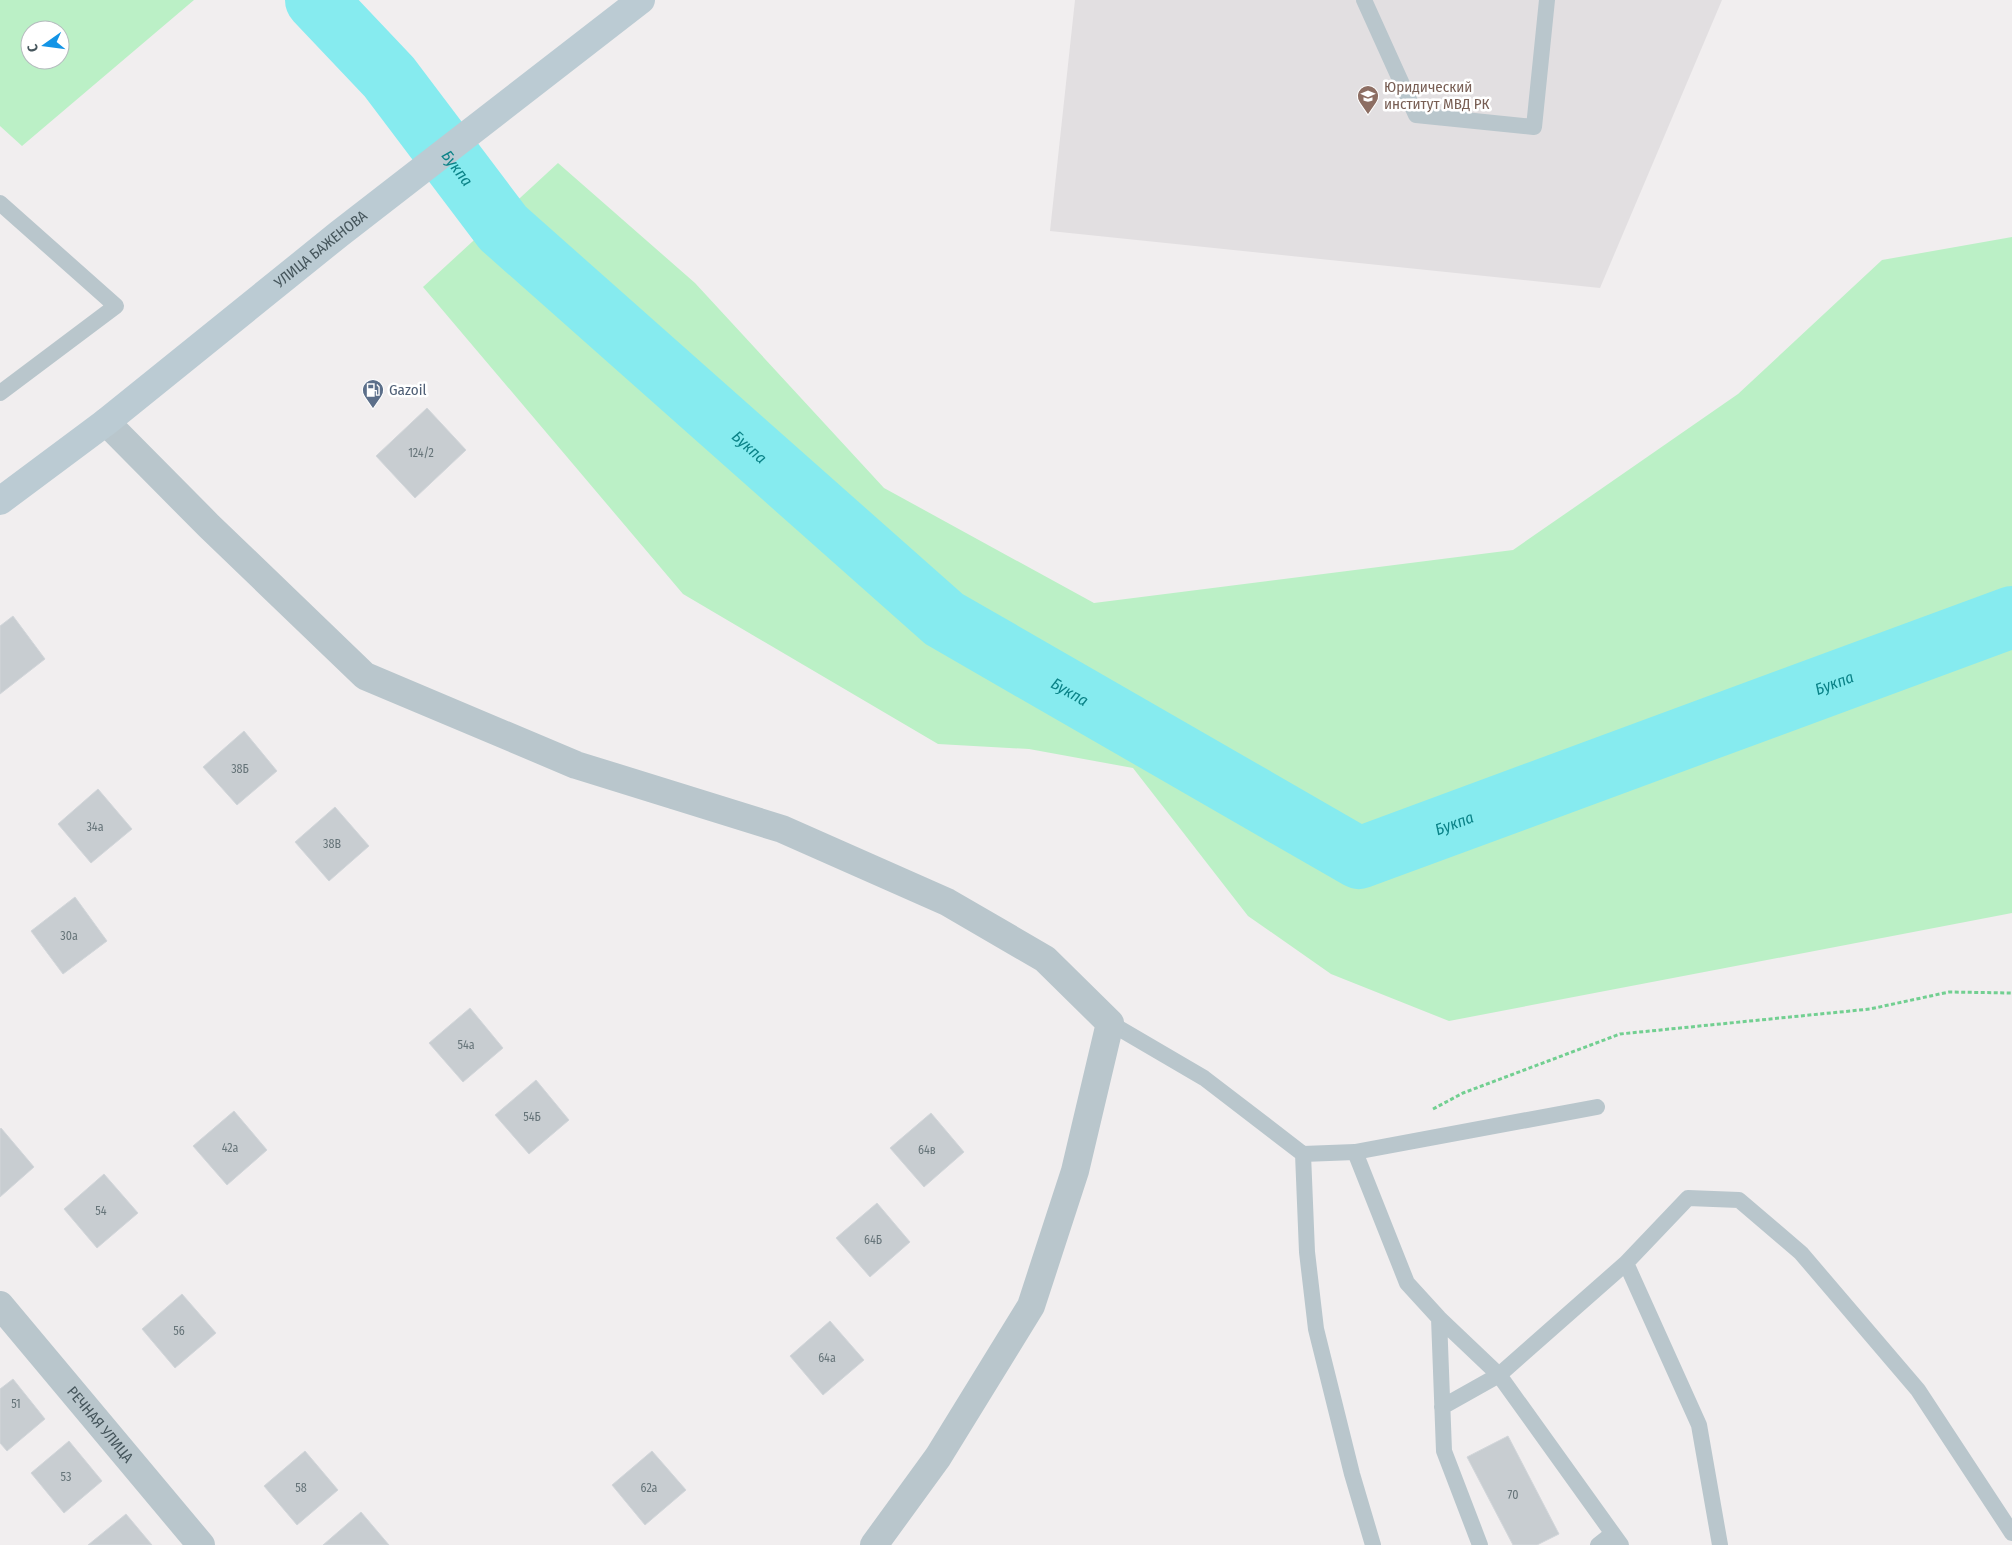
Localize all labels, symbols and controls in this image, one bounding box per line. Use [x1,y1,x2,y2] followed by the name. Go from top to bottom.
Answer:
[20,20,70,70] north arrow
[24,42,42,54] text: С
[1384,78,1490,113] place label: Юридический институт МВД РК
[1356,84,1380,115] school or university icon: Юридический институт МВД РК
[438,147,477,190] water label: Букпа
[270,206,371,292] street label: УЛИЦА БАЖЕНОВА
[361,378,385,409] fuel station icon: Gazoil
[389,381,426,399] place label: Gazoil
[728,427,771,467] water label: Букпа
[408,446,434,460] house number: 124/2
[1812,667,1856,699] water label: Букпа
[1048,674,1092,710] water label: Букпа
[231,762,249,776] house number: 38Б
[1432,808,1476,839] water label: Букпа
[86,820,104,834] house number: 34а
[323,837,341,851] house number: 38В
[60,929,78,943] house number: 30а
[457,1038,475,1052] house number: 54а
[523,1110,541,1124] house number: 54Б
[222,1141,238,1155] house number: 42а
[918,1143,936,1157] house number: 64в
[95,1204,107,1218] house number: 54
[864,1233,882,1247] house number: 64Б
[173,1324,185,1338] house number: 56
[818,1351,836,1365] house number: 64а
[63,1383,137,1466] street label: РЕЧНАЯ УЛИЦА
[11,1397,21,1411] house number: 51
[61,1470,71,1484] house number: 53
[295,1481,307,1495] house number: 58
[641,1481,658,1495] house number: 62а
[1508,1488,1518,1502] house number: 70

